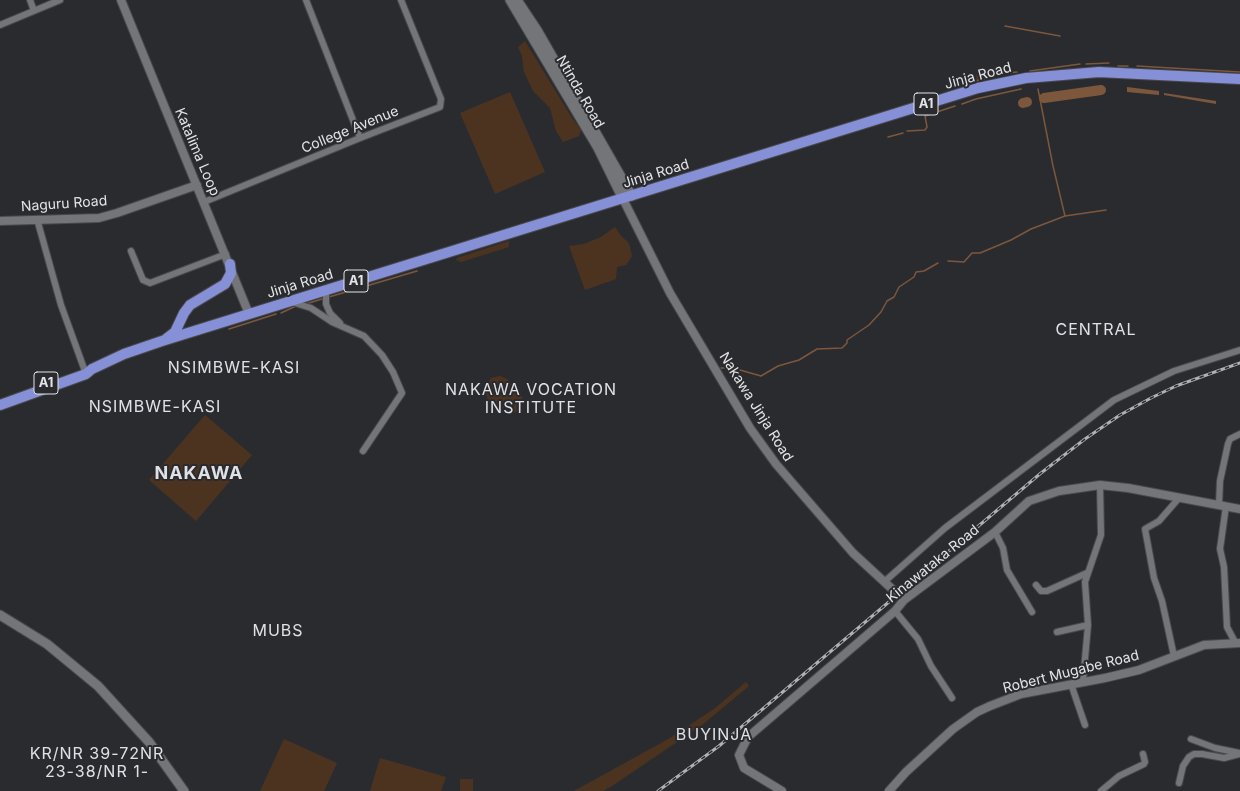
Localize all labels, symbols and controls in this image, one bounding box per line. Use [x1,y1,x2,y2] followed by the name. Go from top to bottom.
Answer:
[552,53,608,131] street label: Ntinda Road
[943,59,1013,93] street label: Jinja Road
[914,93,938,115] road number: A1
[299,103,401,157] street label: College Avenue
[171,106,223,198] street label: Katalima Loop
[621,156,691,192] street label: Jinja Road
[20,193,108,215] street label: Naguru Road
[265,266,335,302] street label: Jinja Road
[344,270,368,292] road number: A1
[1055,320,1137,340] district label: CENTRAL
[716,349,796,465] street label: Nakawa Jinja Road
[168,358,300,378] district label: NSIMBWE-KASI
[34,372,58,394] road number: A1
[445,380,617,418] district label: NAKAWA VOCATION INSTITUTE
[89,397,221,417] district label: NSIMBWE-KASI
[154,463,244,485] district label: NAKAWA
[883,522,983,606] street label: Kinawataka Road
[252,621,304,641] district label: MUBS
[1001,647,1141,697] street label: Robert Mugabe Road
[676,725,752,745] district label: BUYINJA
[30,744,164,782] district label: KR/NR 39-72NR 23-38/NR 1-

